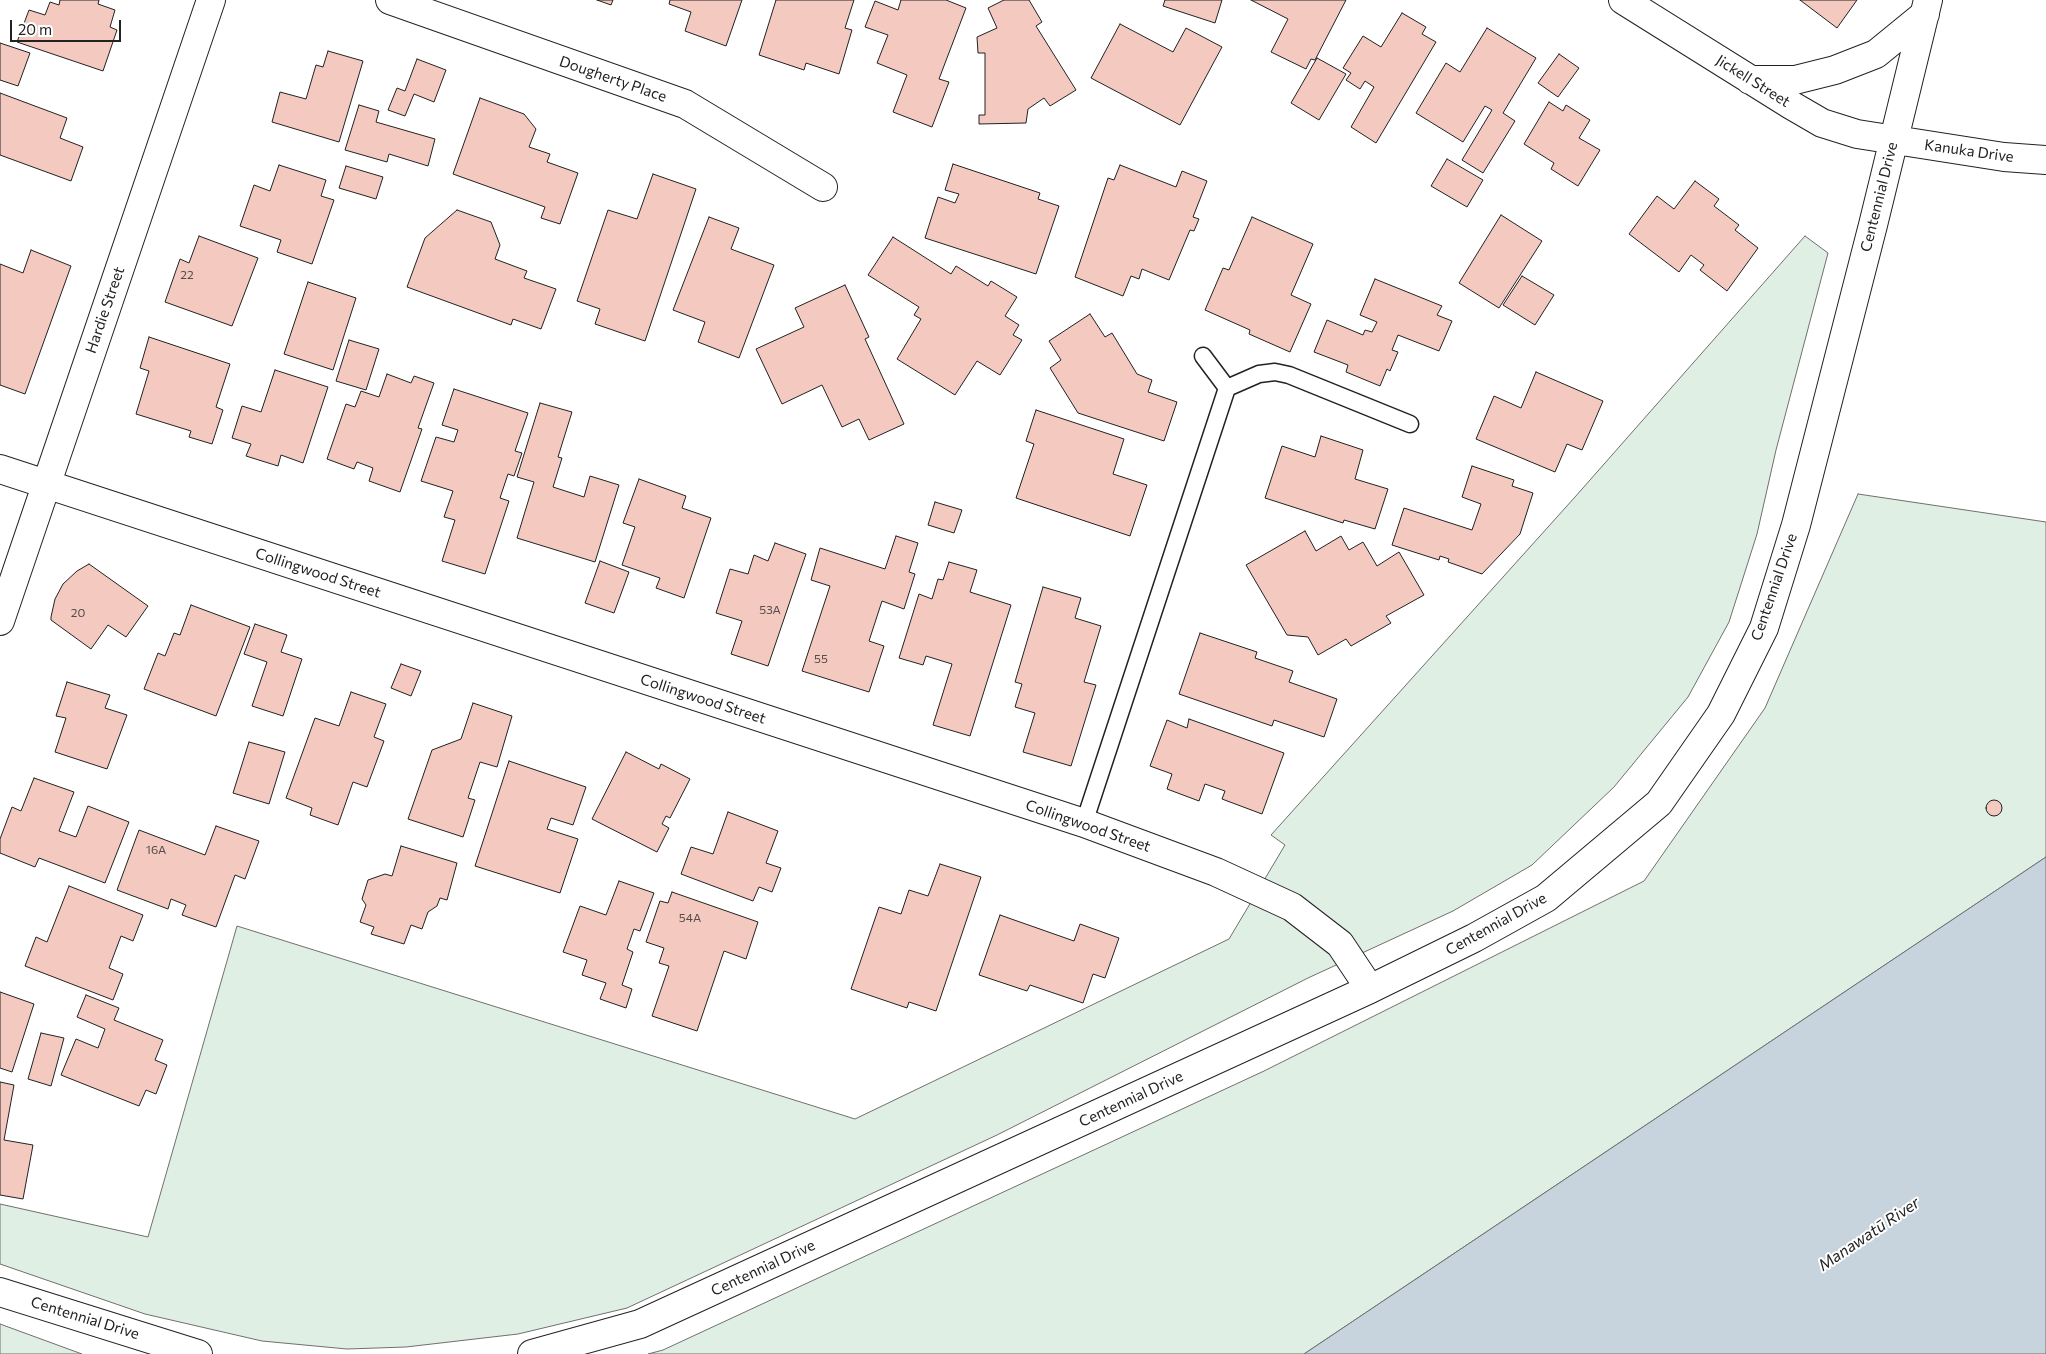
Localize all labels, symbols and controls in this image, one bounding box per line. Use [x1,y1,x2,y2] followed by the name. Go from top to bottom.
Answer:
[12,10,124,42] scale bar
[18,20,52,38] text: 20 m
[1713,51,1793,111] street label: Jickell Street
[557,52,669,106] street label: Dougherty Place
[1923,136,2015,166] street label: Kanuka Drive
[1857,140,1901,254] street label: Centennial Drive
[82,264,128,356] street label: Hardie Street
[180,268,194,282] house number: 22
[1747,531,1801,643] street label: Centennial Drive
[253,544,383,602] street label: Collingwood Street
[759,603,781,617] house number: 53A
[71,606,85,620] house number: 20
[814,652,828,666] house number: 55
[638,670,768,728] street label: Collingwood Street
[1023,796,1153,856] street label: Collingwood Street
[146,843,166,857] house number: 16A
[1442,889,1550,959] street label: Centennial Drive
[679,911,701,925] house number: 54A
[1076,1067,1186,1131] street label: Centennial Drive
[1815,1193,1923,1275] water label: Manawatū River
[708,1236,818,1300] street label: Centennial Drive
[29,1293,141,1343] street label: Centennial Drive

